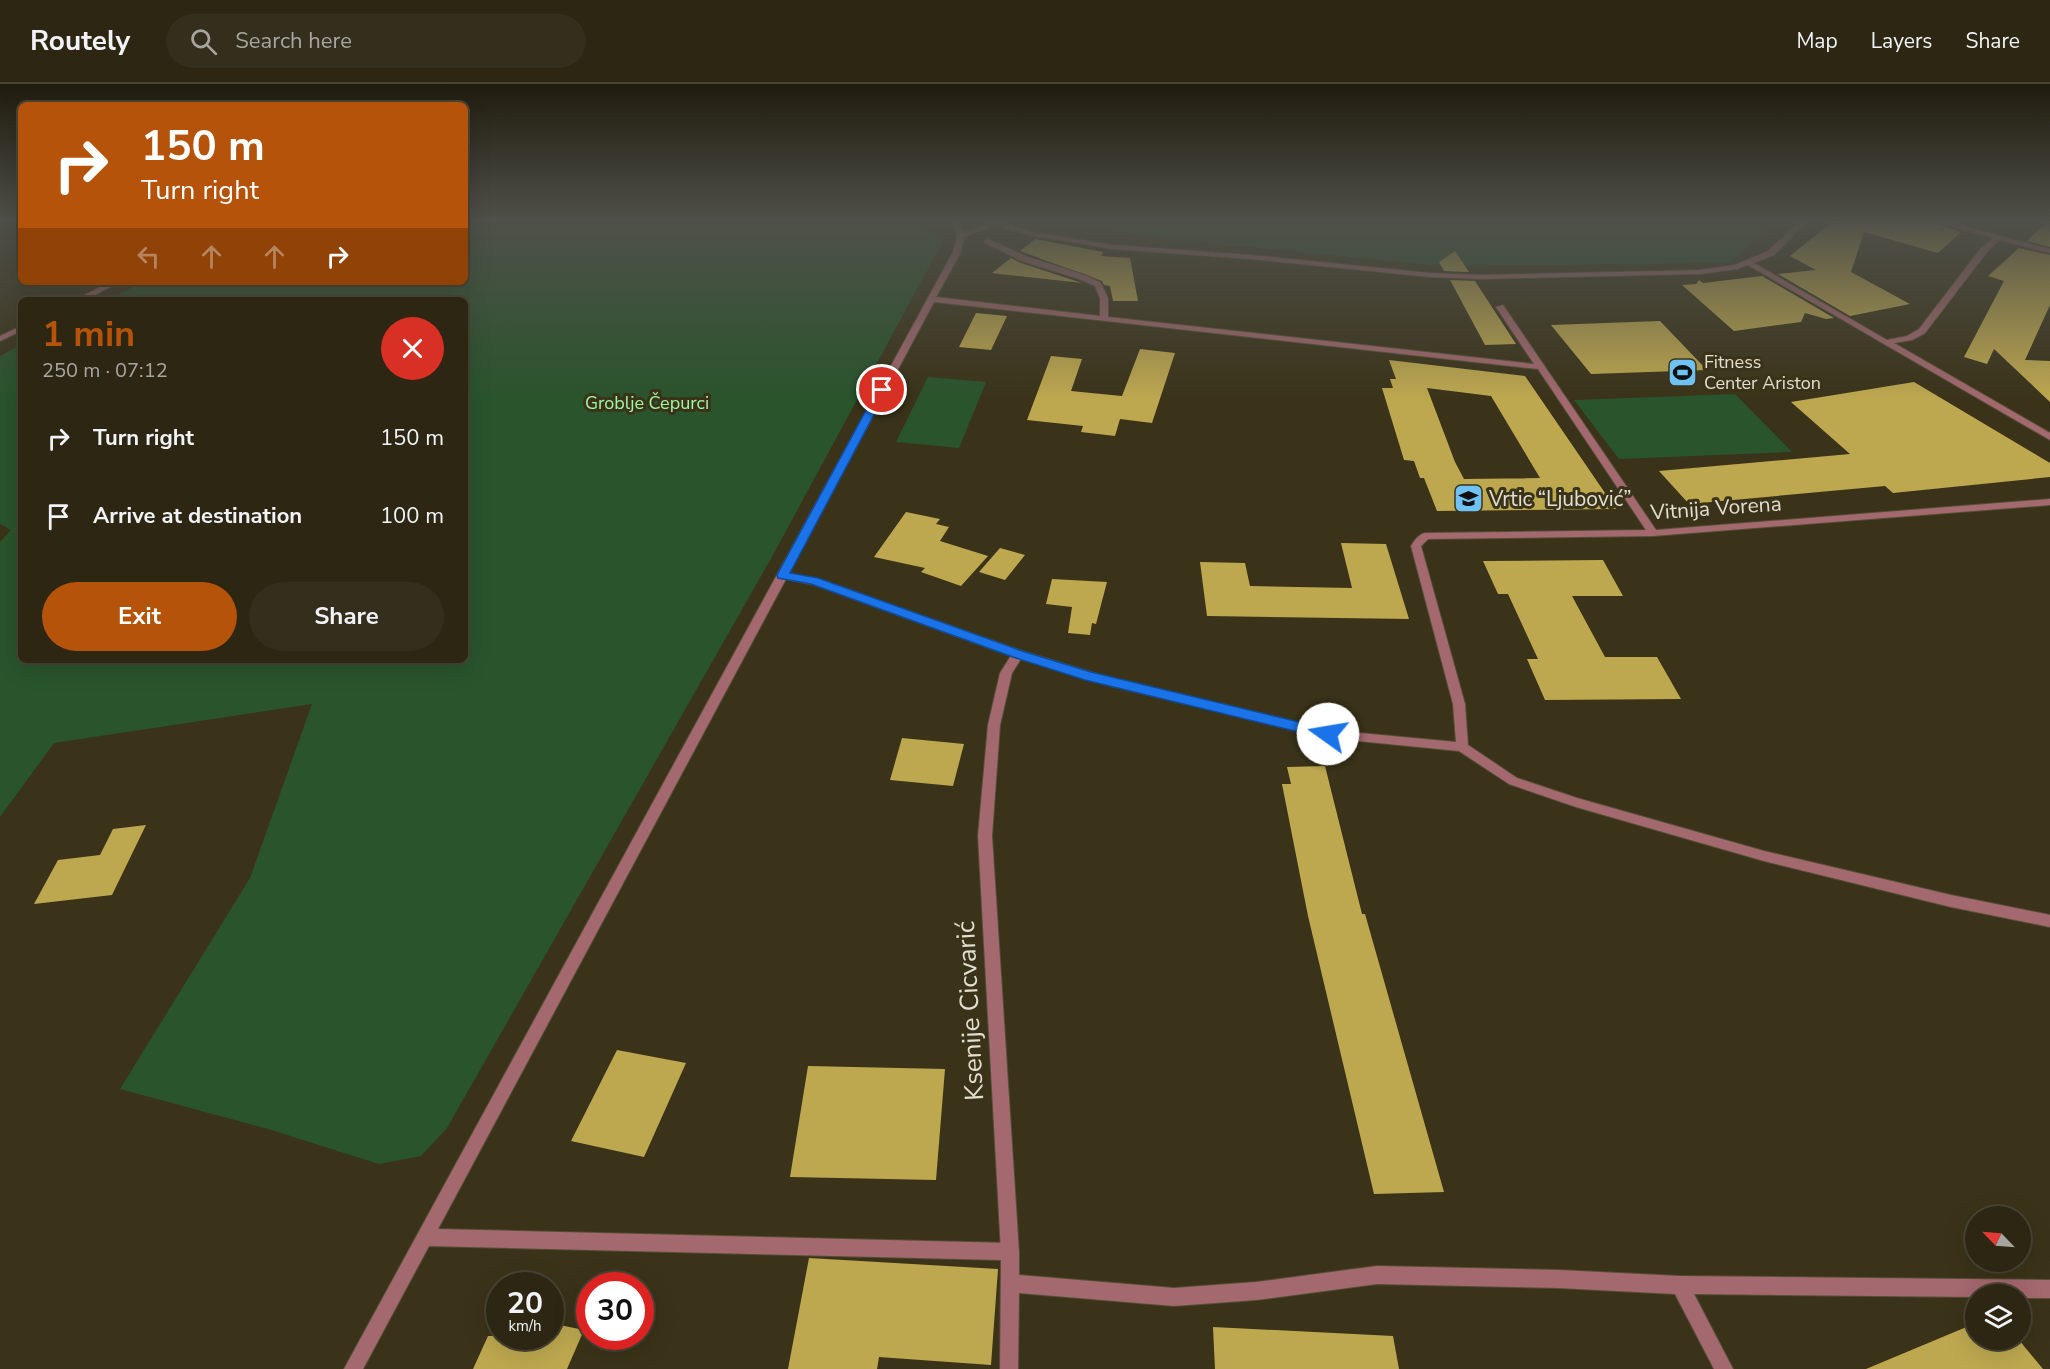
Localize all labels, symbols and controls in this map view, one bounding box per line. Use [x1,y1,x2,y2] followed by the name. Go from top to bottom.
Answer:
[166,14,586,68] search box
[30,22,130,60] text: Routely
[187,25,220,58] icon: search
[235,26,352,56] text: Search here
[1796,27,1838,55] text: Map
[1871,27,1932,55] text: Layers
[1965,27,2020,55] text: Share
[141,118,265,175] text: 150 m
[42,126,120,204] icon: right
[141,172,259,209] text: Turn right
[132,240,165,273] icon: left
[195,240,228,273] icon: ahead
[258,240,291,273] icon: ahead
[321,240,354,273] icon: right
[42,310,135,359] text: 1 min
[381,317,444,380] button: close
[1704,350,1821,395] place label: Fitness Center Ariston
[1667,356,1699,388] sports icon: Fitness Center Ariston
[42,357,168,384] text: 250 m · 07:12
[856,364,907,415] pin
[865,373,898,406] icon: arrive
[585,391,709,415] park label: Groblje Čepurci
[42,422,75,455] icon: right
[93,423,194,453] text: Turn right
[380,423,444,453] text: 150 m
[1452,483,1484,515] school or university icon: Vrtic “Ljubović”
[1488,485,1632,513] place label: Vrtic “Ljubović”
[1648,489,1783,527] street label: Vitnija Vorena
[42,500,75,533] icon: arrive
[93,501,302,531] text: Arrive at destination
[380,501,444,531] text: 100 m
[42,582,237,651] button: Exit
[249,582,444,651] button: Share
[1296,702,1360,766] position arrow
[948,920,992,1102] street label: Ksenije Cicvarić
[1965,1206,2031,1272] north arrow
[1965,1206,2031,1350] map controls
[576,1272,654,1350] speed limit sign: 30
[507,1283,543,1324] text: 20
[1965,1284,2031,1350] button: layers
[508,1316,542,1336] text: km/h

